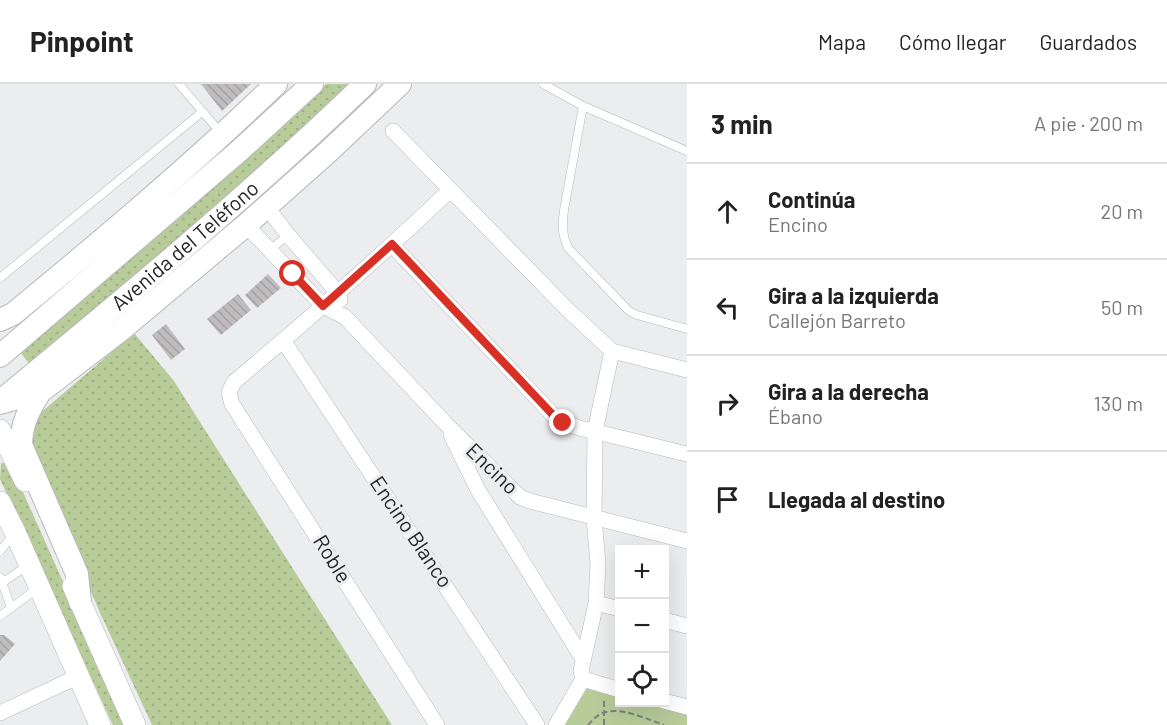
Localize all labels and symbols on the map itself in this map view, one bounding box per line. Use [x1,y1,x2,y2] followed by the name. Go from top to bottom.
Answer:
[106,175,263,315] street label: Avenida del Teléfono
[279,260,305,286] route start
[549,409,575,435] route end
[462,437,524,499] street label: Encino
[366,471,459,592] street label: Encino Blanco
[309,530,358,587] street label: Roble

